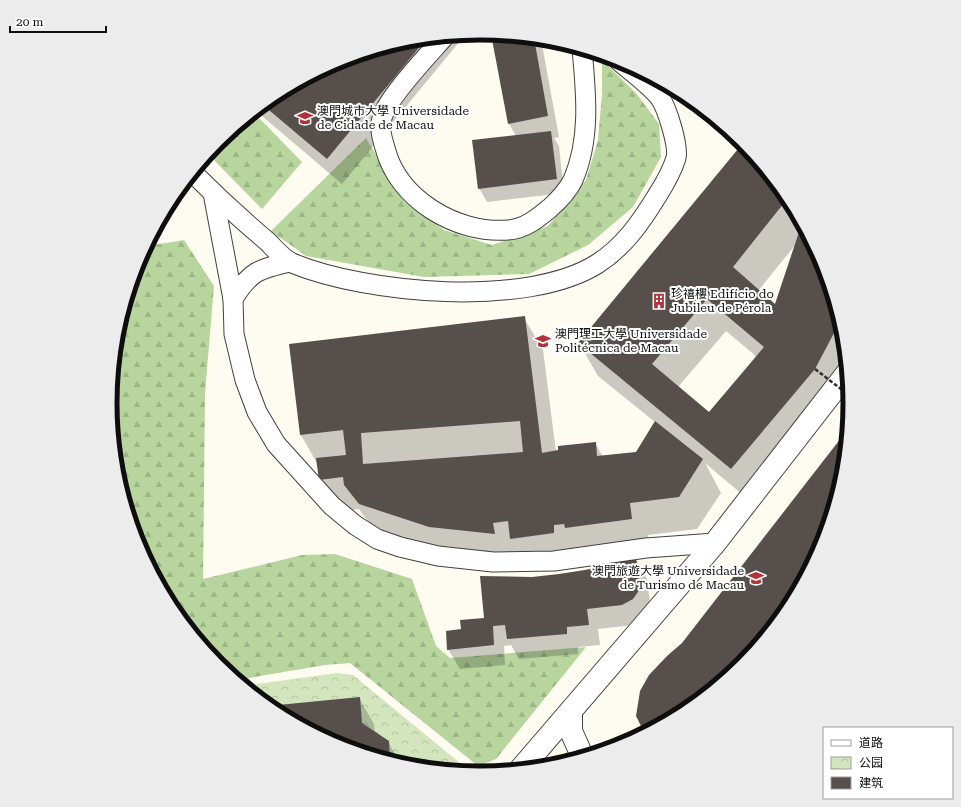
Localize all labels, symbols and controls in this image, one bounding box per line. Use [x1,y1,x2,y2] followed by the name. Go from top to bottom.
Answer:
[10,8,106,34] scale bar
[16,15,43,29] text: 20 m
[317,104,470,132] place label: 澳門城市大學 Universidade de Cidade de Macau
[296,109,314,127] school or university icon: 澳門城市大學 Universidade de Cidade de Macau
[671,287,774,315] place label: 珍禧樓 Edifício do Jubileu de Pérola
[650,292,668,310] building icon: 珍禧樓 Edifício do Jubileu de Pérola
[555,327,708,355] place label: 澳門理工大學 Universidade Politécnica de Macau
[534,332,552,350] school or university icon: 澳門理工大學 Universidade Politécnica de Macau
[592,564,744,592] place label: 澳門旅遊大學 Universidade de Turismo de Macau
[747,569,765,587] school or university icon: 澳門旅遊大學 Universidade de Turismo de Macau
[823,727,953,799] legend
[859,736,883,750] text: 道路
[859,756,883,770] text: 公园
[859,776,883,790] text: 建筑

